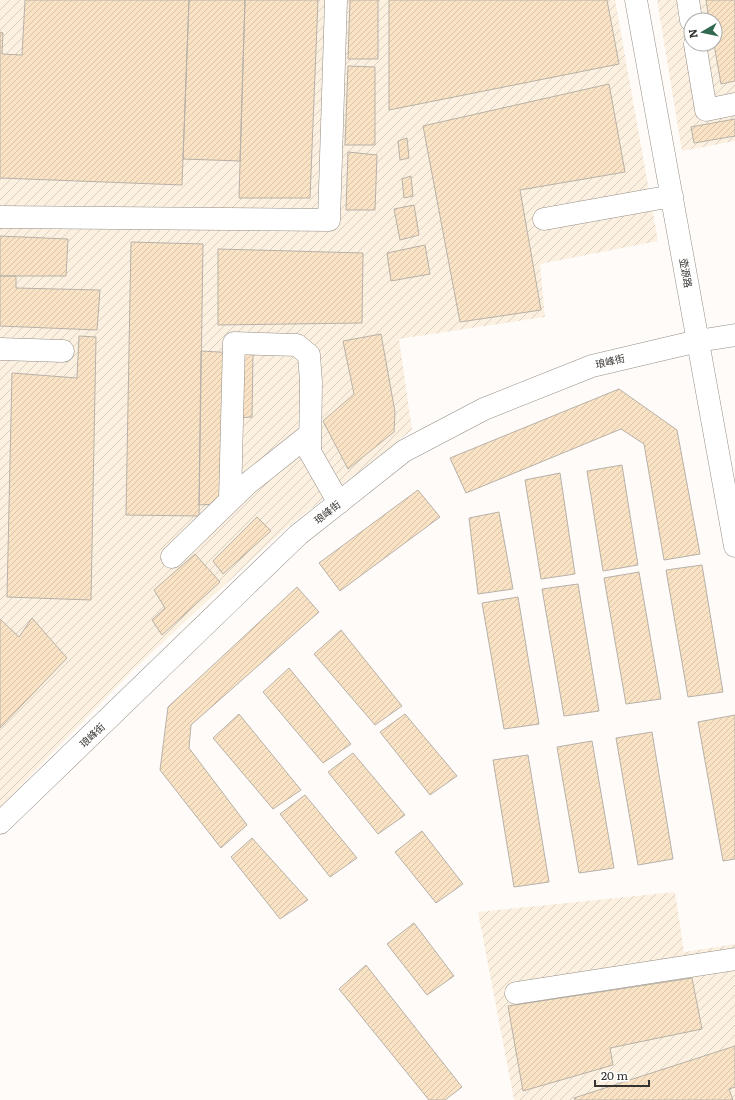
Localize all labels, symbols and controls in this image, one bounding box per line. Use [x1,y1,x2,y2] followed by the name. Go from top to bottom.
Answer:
[683,12,723,52] north arrow
[684,28,701,40] text: N
[677,257,696,289] street label: 壶源路
[594,350,626,371] street label: 琅峰街
[310,496,343,527] street label: 琅峰街
[76,719,108,750] street label: 琅峰街
[595,1062,649,1088] scale bar
[601,1066,628,1084] text: 20 m

